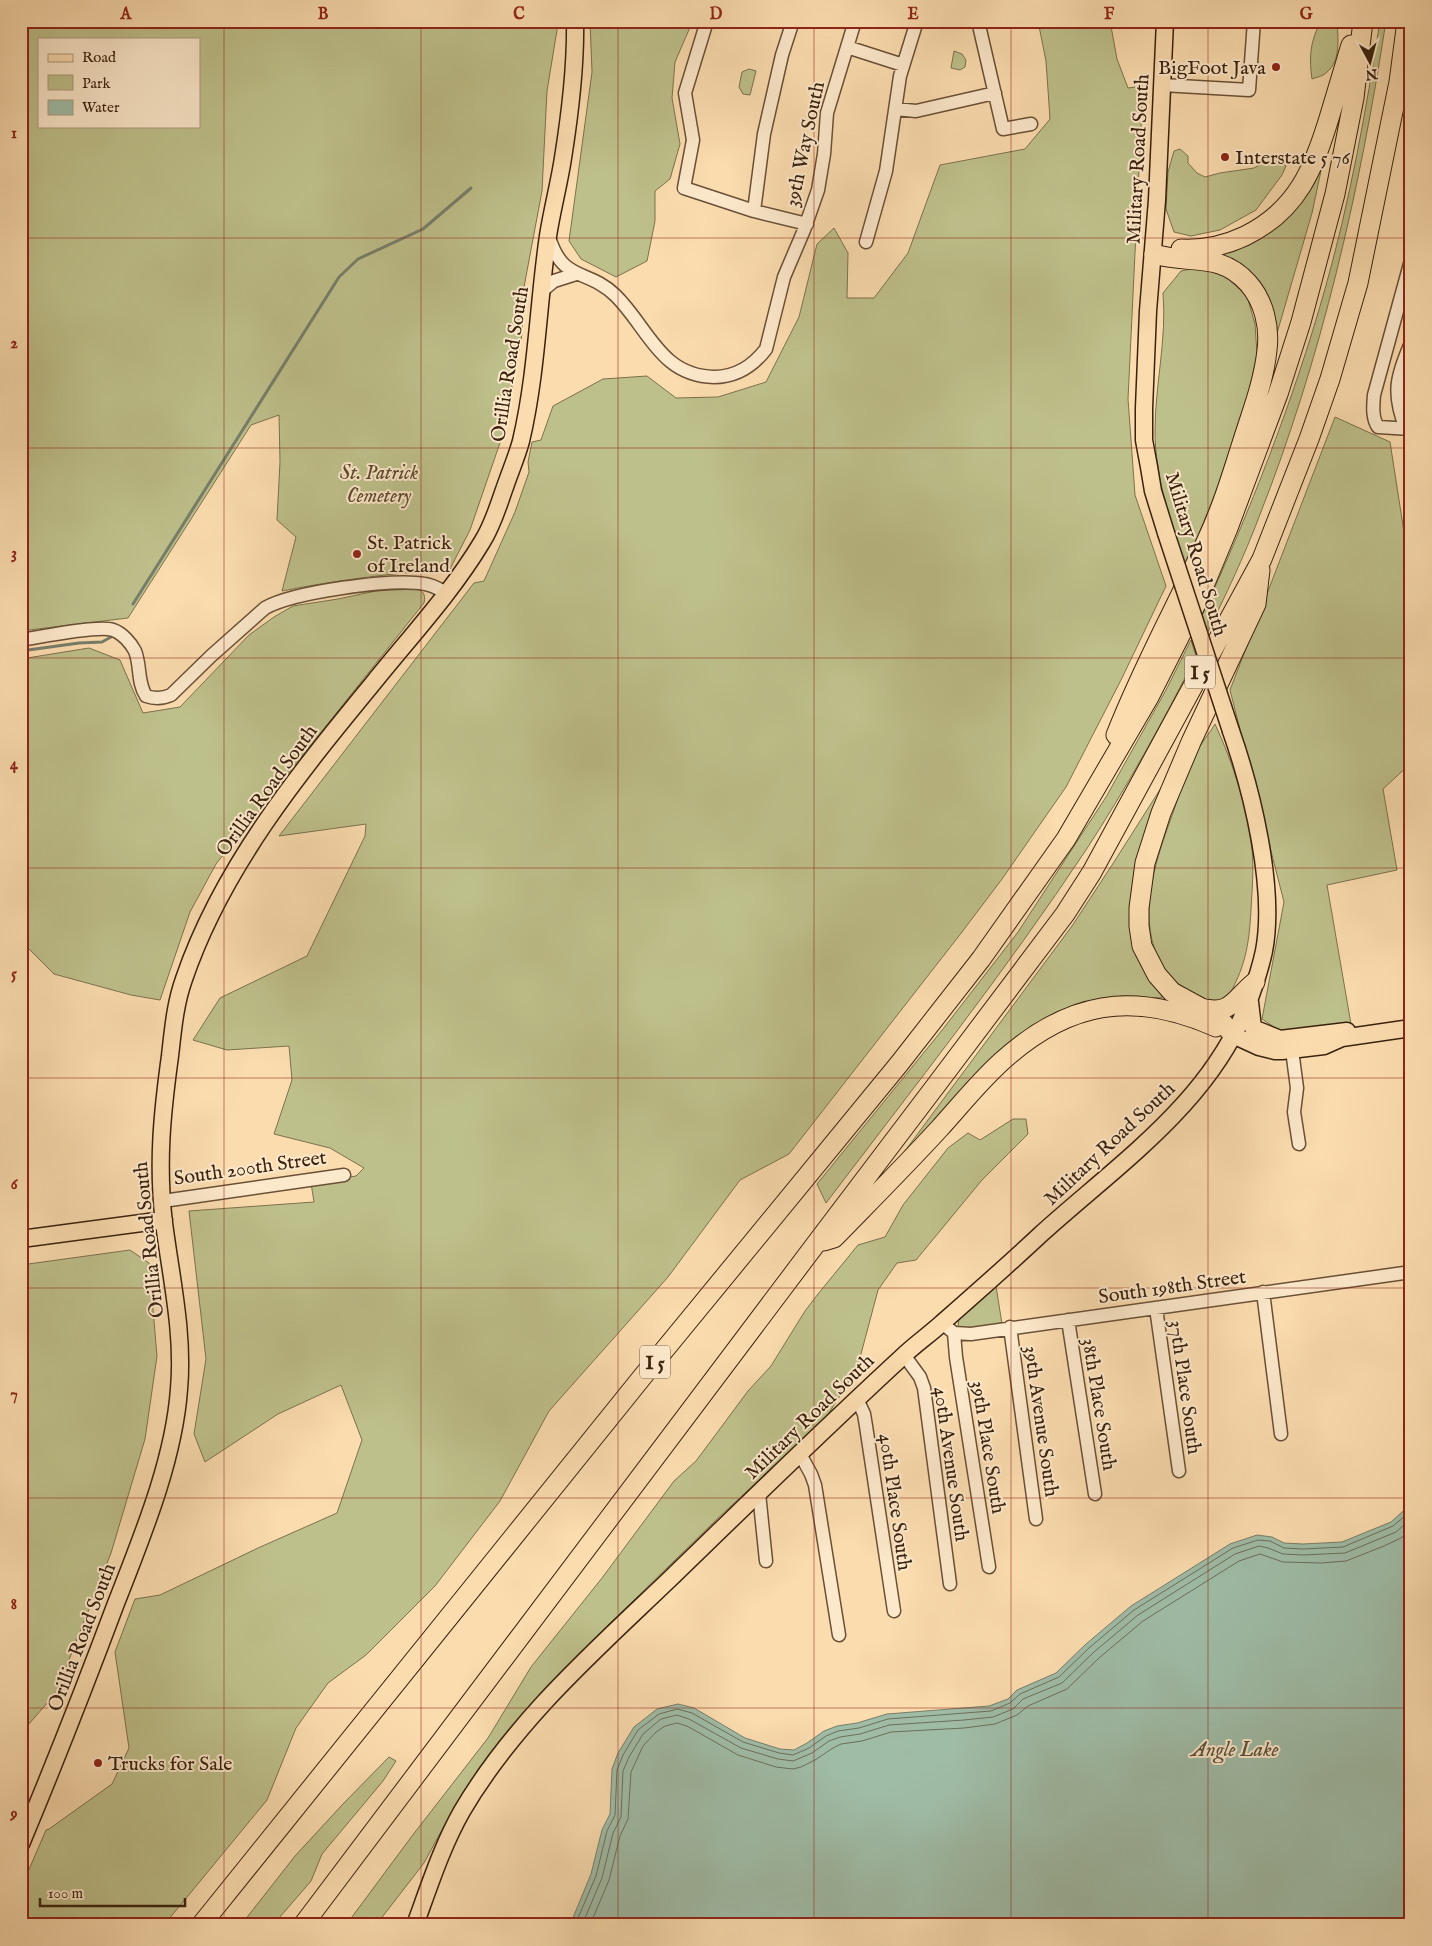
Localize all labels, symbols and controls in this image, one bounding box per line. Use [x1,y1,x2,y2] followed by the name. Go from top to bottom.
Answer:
[120,5,133,25] text: A
[318,5,329,25] text: B
[513,5,525,25] text: C
[710,5,723,25] text: D
[907,5,919,25] text: E
[1104,5,1115,25] text: F
[1300,5,1313,25] text: G
[38,38,200,128] legend
[1344,38,1394,88] north arrow
[82,48,117,67] text: Road
[1158,56,1266,81] place label: BigFoot Java
[1270,61,1282,73] marker: BigFoot Java
[1364,64,1380,84] text: N
[1122,73,1155,245] street label: Military Road South
[82,74,112,93] text: Park
[780,79,831,209] street label: 39th Way South
[82,98,120,117] text: Water
[11,124,17,144] text: 1
[1235,146,1351,171] place label: Interstate 5 76
[1219,151,1231,163] marker: Interstate 5 76
[486,284,535,444] street label: Orillia Road South
[10,334,18,354] text: 2
[340,461,418,509] park label: St. Patrick Cemetery
[1159,469,1233,640] street label: Military Road South
[367,531,452,579] place label: St. Patrick of Ireland
[11,544,17,564] text: 3
[351,548,363,560] marker: St. Patrick of Ireland
[1185,656,1215,689] road number: I 5
[211,720,324,862] street label: Orillia Road South
[10,755,19,775] text: 4
[11,965,17,985] text: 5
[1039,1077,1181,1211] street label: Military Road South
[172,1145,328,1192] street label: South 200th Street
[129,1160,170,1319] street label: Orillia Road South
[11,1175,19,1195] text: 6
[1097,1265,1248,1310] street label: South 198th Street
[1163,1318,1206,1456] street label: 37th Place South
[1076,1336,1121,1473] street label: 38th Place South
[1018,1344,1064,1499] street label: 39th Avenue South
[640,1345,670,1378] road number: I 5
[740,1349,880,1485] street label: Military Road South
[965,1379,1010,1516] street label: 39th Place South
[10,1385,18,1405] text: 7
[927,1385,974,1543] street label: 40th Avenue South
[873,1432,917,1573] street label: 40th Place South
[43,1559,122,1715] street label: Orillia Road South
[11,1595,17,1615] text: 8
[1189,1737,1279,1764] water label: Angle Lake
[108,1752,232,1777] place label: Trucks for Sale
[92,1757,104,1769] marker: Trucks for Sale
[10,1805,18,1825] text: 9
[40,1876,185,1908] scale bar
[48,1884,84,1903] text: 100 m

